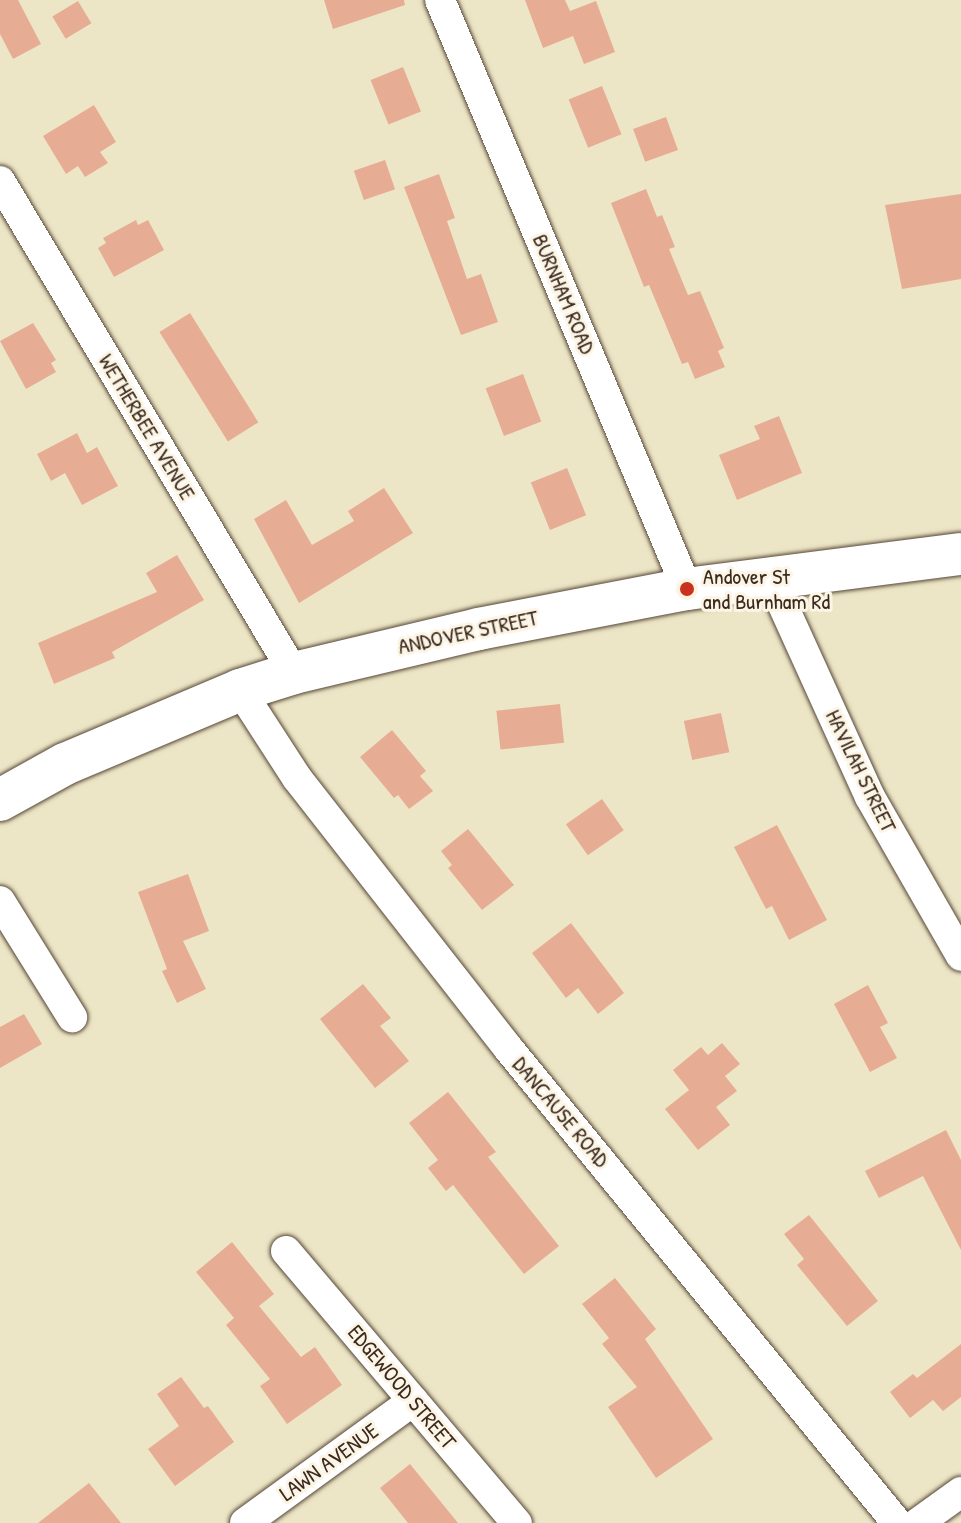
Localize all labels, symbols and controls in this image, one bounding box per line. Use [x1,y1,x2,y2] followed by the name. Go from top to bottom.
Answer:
[527,230,601,358] street label: BURNHAM ROAD
[93,349,201,505] street label: WETHERBEE AVENUE
[703,563,830,614] place label: Andover St and Burnham Rd
[678,580,696,598] marker: Andover St and Burnham Rd
[396,604,540,660] street label: ANDOVER STREET
[820,705,902,837] street label: HAVILAH STREET
[507,1051,615,1173] street label: DANCAUSE ROAD
[342,1319,462,1455] street label: EDGEWOOD STREET
[274,1417,384,1507] street label: LAWN AVENUE

